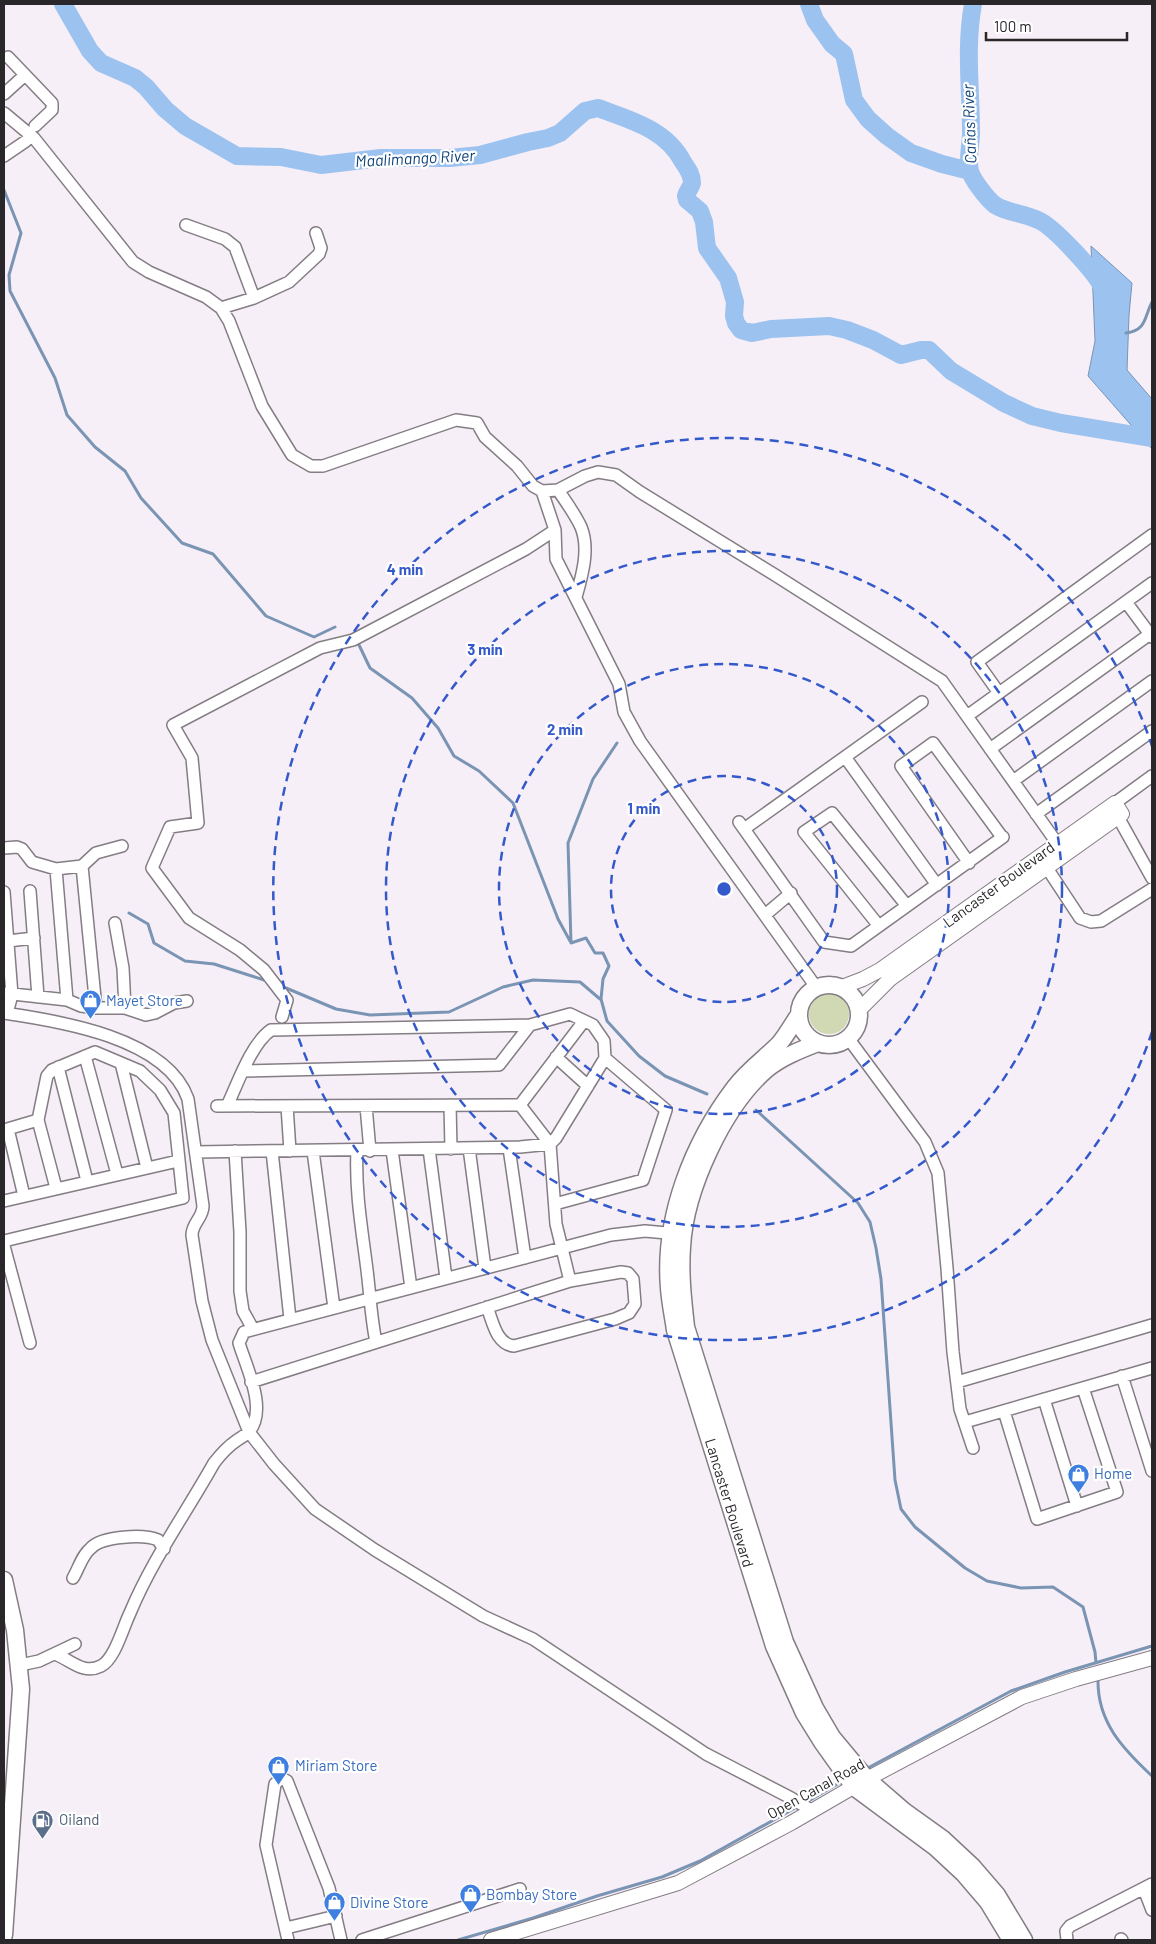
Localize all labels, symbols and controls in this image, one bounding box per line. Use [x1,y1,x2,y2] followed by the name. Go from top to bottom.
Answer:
[986,10,1127,42] scale bar
[994,17,1032,35] text: 100 m
[958,83,979,164] water label: Cañas River
[355,145,477,170] water label: Maalimango River
[387,560,423,578] text: 4 min
[467,640,503,658] text: 3 min
[547,720,583,738] text: 2 min
[628,799,660,817] text: 1 min
[939,838,1058,931] street label: Lancaster Boulevard
[715,880,733,898] centre of rings
[78,989,102,1020] shop icon: Mayet Store
[106,991,183,1009] place label: Mayet Store
[702,1436,758,1569] street label: Lancaster Boulevard
[1066,1462,1090,1493] shop icon: Home
[1094,1464,1132,1482] place label: Home
[267,1754,291,1785] shop icon: Miriam Store
[764,1754,867,1822] street label: Open Canal Road
[295,1756,377,1774] place label: Miriam Store
[31,1808,55,1839] fuel station icon: Oiland
[59,1810,99,1828] place label: Oiland
[458,1883,482,1914] shop icon: Bombay Store
[486,1885,577,1903] place label: Bombay Store
[322,1891,346,1922] shop icon: Divine Store
[350,1893,429,1911] place label: Divine Store

